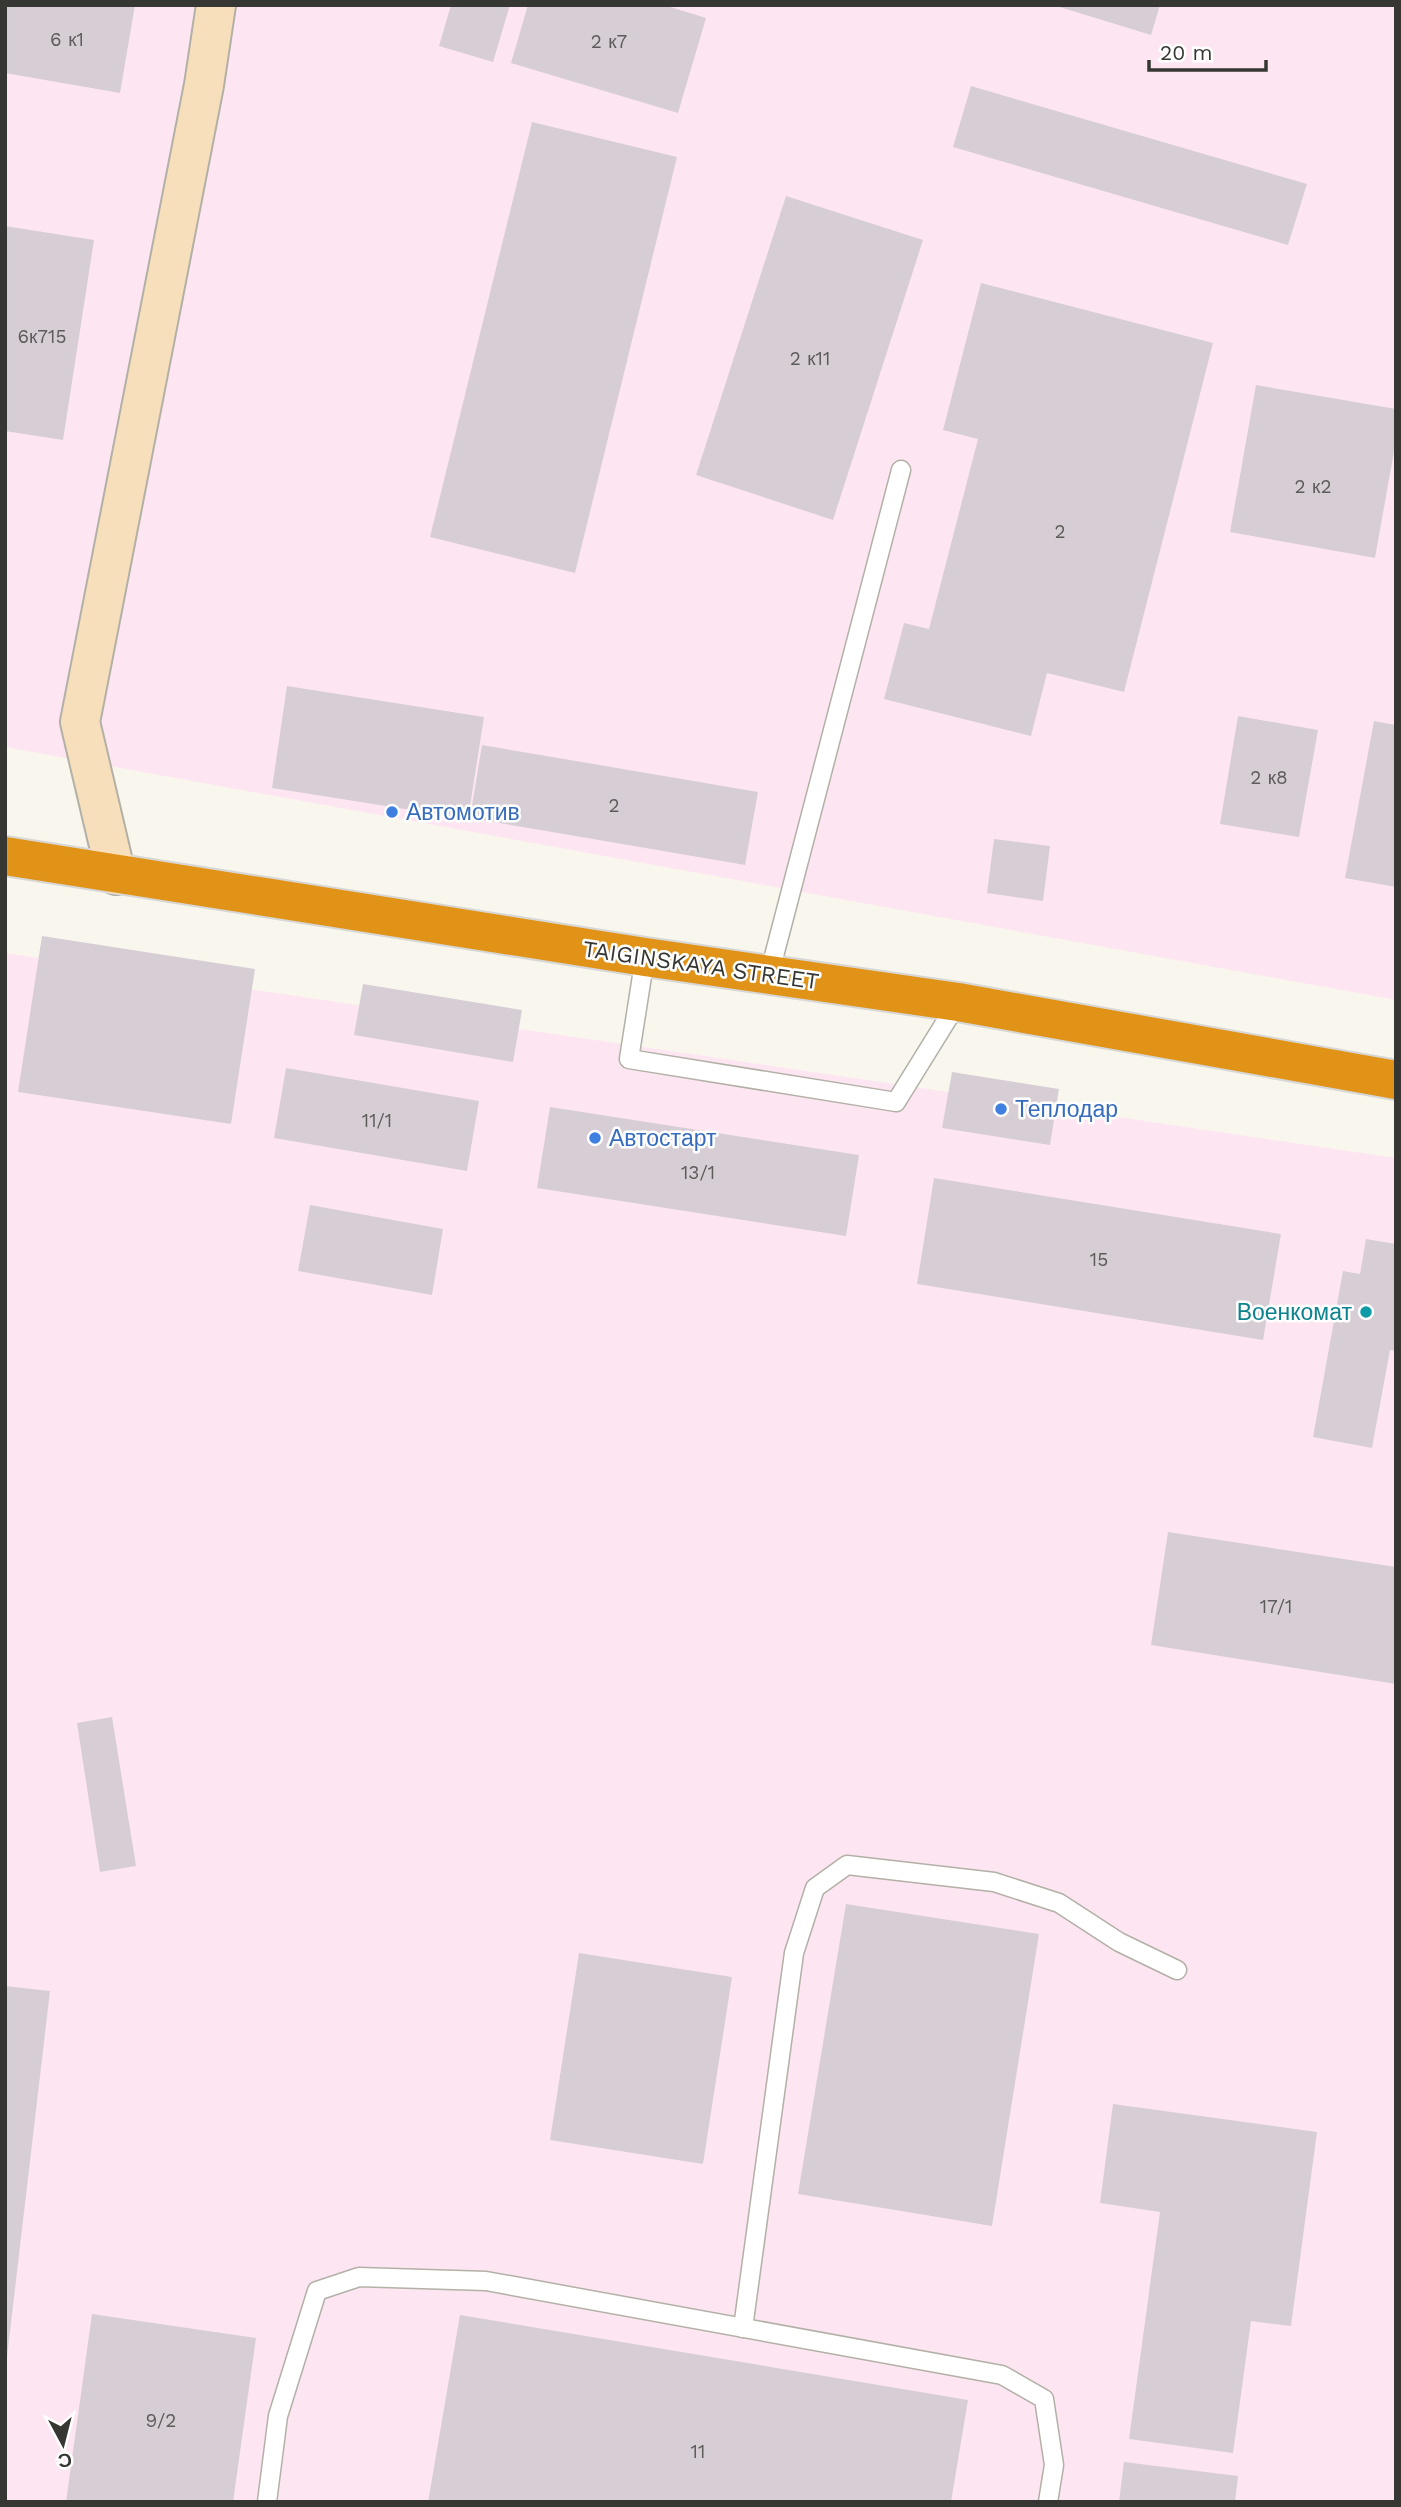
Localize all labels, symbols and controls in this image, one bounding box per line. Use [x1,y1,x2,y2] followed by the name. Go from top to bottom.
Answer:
[50,28,84,51] house number: 6 к1
[1149,28,1266,72] scale bar
[591,30,627,53] house number: 2 к7
[1160,40,1212,65] text: 20 m
[18,325,67,348] house number: 6к715
[790,347,830,370] house number: 2 к11
[1295,475,1331,498] house number: 2 к2
[1054,520,1066,543] house number: 2
[1250,766,1288,789] house number: 2 к8
[608,794,620,817] house number: 2
[406,799,520,826] place label: Автомотив
[384,804,400,820] marker: Автомотив
[581,936,821,995] street label: TAIGINSKAYA STREET
[1015,1096,1118,1123] place label: Теплодар
[993,1101,1009,1117] marker: Теплодар
[362,1109,392,1132] house number: 11/1
[609,1125,717,1152] place label: Автостарт
[587,1130,603,1146] marker: Автостарт
[681,1161,715,1184] house number: 13/1
[1090,1248,1108,1271] house number: 15
[1237,1299,1352,1326] place label: Военкомат
[1358,1304,1374,1320] marker: Военкомат
[1260,1595,1292,1618] house number: 17/1
[28,2409,98,2479] north arrow
[146,2409,176,2432] house number: 9/2
[691,2440,705,2463] house number: 11
[57,2448,73,2473] text: С

